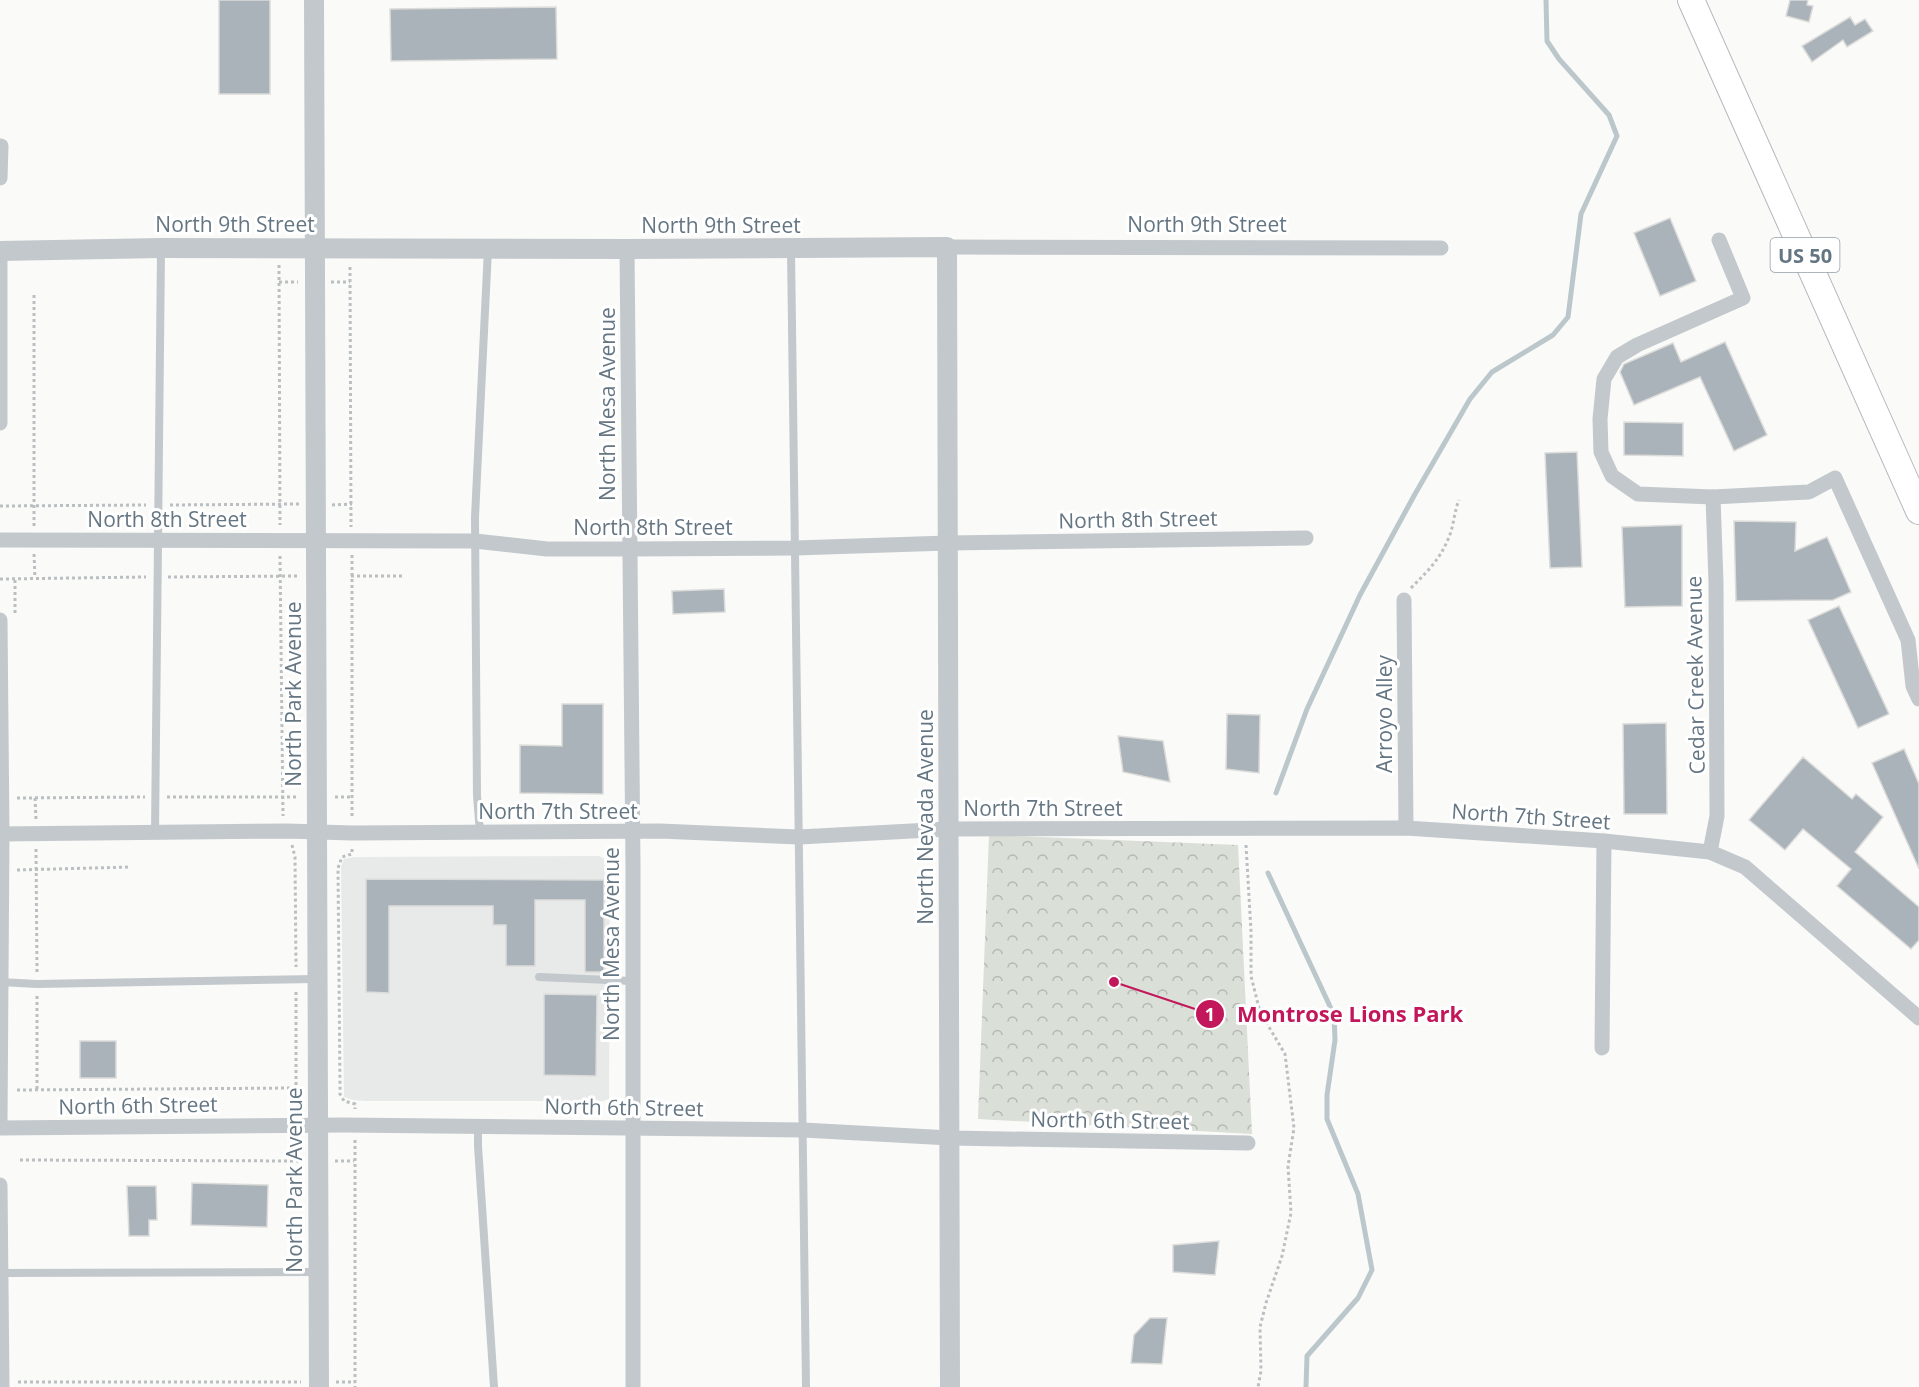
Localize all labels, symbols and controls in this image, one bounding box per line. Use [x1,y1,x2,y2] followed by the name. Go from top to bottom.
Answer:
[155,210,315,238] street label: North 9th Street
[1127,210,1287,238] street label: North 9th Street
[641,211,801,239] street label: North 9th Street
[1770,238,1840,272] road number: US 50
[593,307,621,501] street label: North Mesa Avenue
[1058,504,1218,534] street label: North 8th Street
[87,505,247,533] street label: North 8th Street
[573,513,733,541] street label: North 8th Street
[1679,575,1711,775] street label: Cedar Creek Avenue
[279,601,307,787] street label: North Park Avenue
[1370,655,1398,773] street label: Arroyo Alley
[911,709,939,925] street label: North Nevada Avenue
[963,794,1123,822] street label: North 7th Street
[1451,796,1611,836] street label: North 7th Street
[478,797,638,825] street label: North 7th Street
[597,847,625,1041] street label: North Mesa Avenue
[1195,994,1475,1034] callout: Montrose Lions Park
[1237,998,1463,1028] text: Montrose Lions Park
[1205,1002,1215,1026] text: 1
[280,1087,308,1273] street label: North Park Avenue
[58,1090,218,1120] street label: North 6th Street
[544,1092,704,1122] street label: North 6th Street
[1030,1105,1190,1135] street label: North 6th Street

